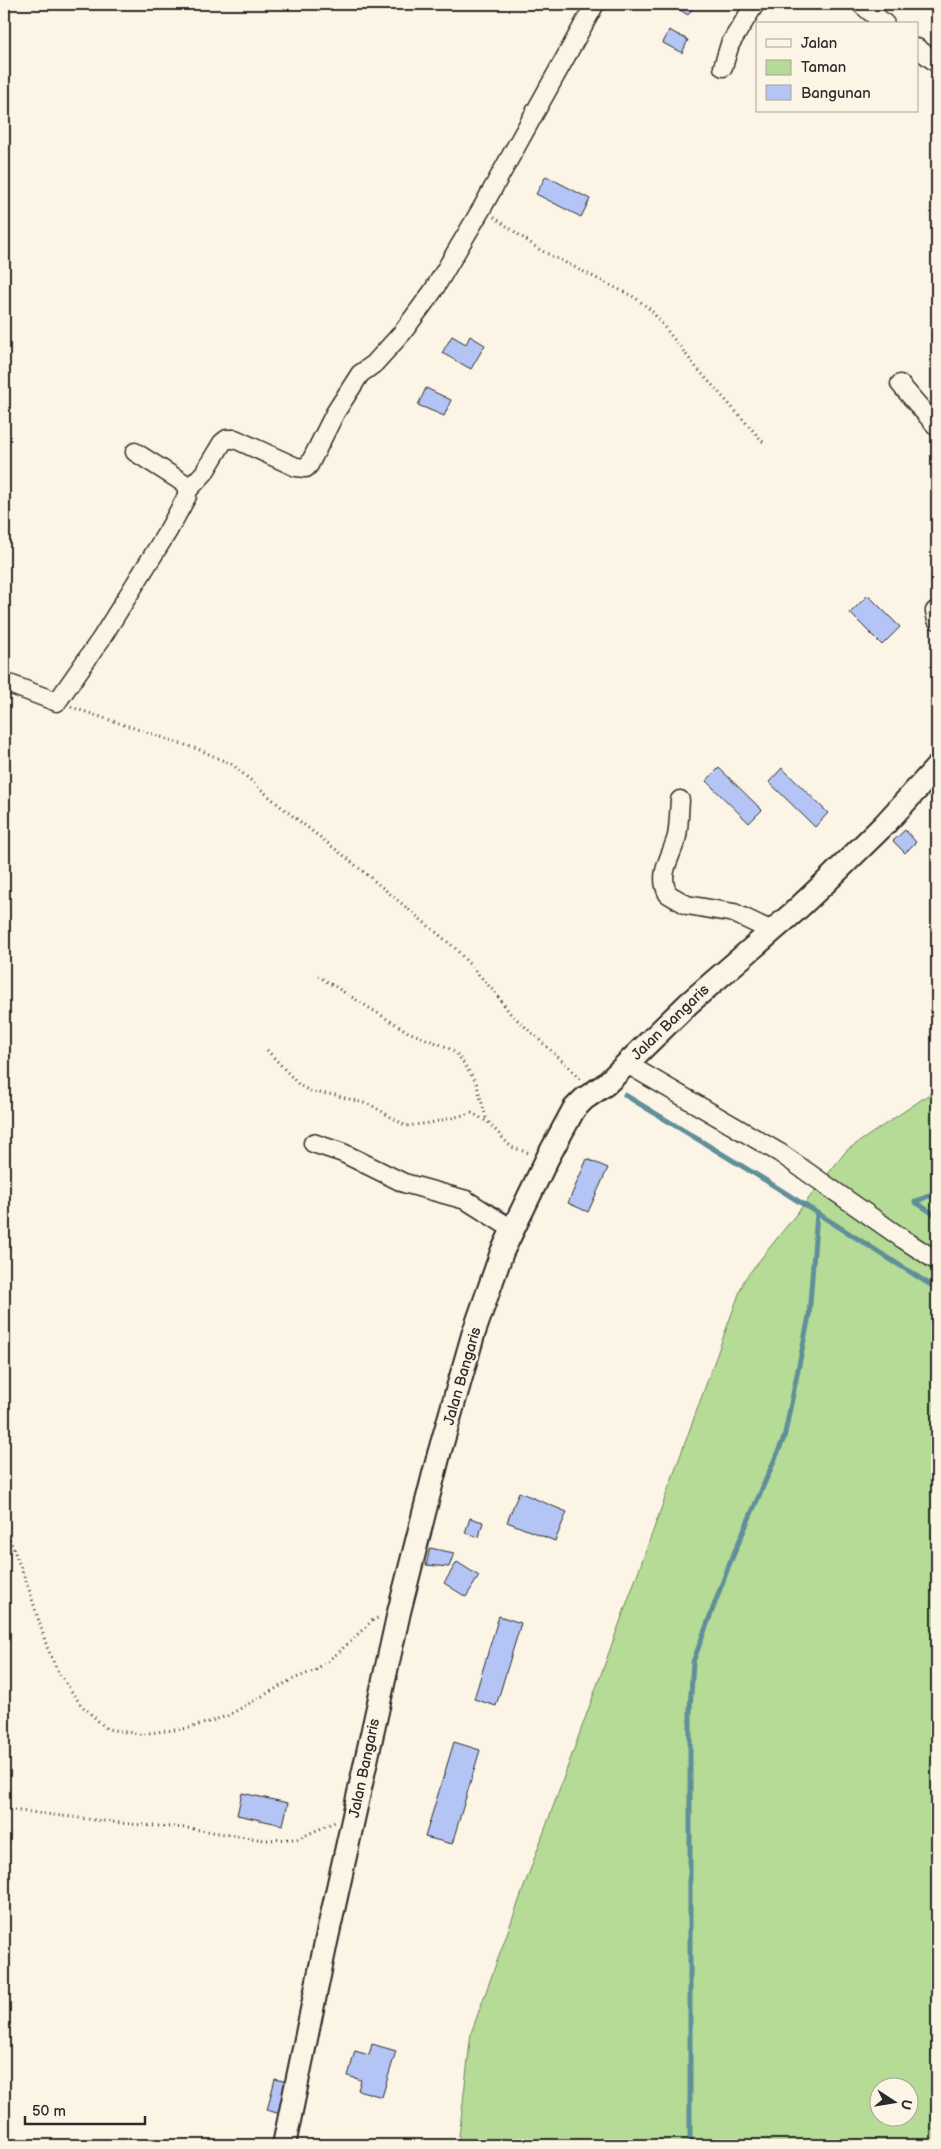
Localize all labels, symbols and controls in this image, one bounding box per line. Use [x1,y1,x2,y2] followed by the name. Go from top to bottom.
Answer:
[756,22,918,112] legend
[801,34,837,53] text: Jalan
[801,58,846,77] text: Taman
[801,84,871,103] text: Bangunan
[627,980,714,1064] street label: Jalan Bangaris
[439,1324,486,1427] street label: Jalan Bangaris
[345,1716,384,1819] street label: Jalan Bangaris
[868,2076,918,2126] north arrow
[25,2094,145,2126] scale bar
[897,2098,916,2111] text: U
[32,2102,66,2121] text: 50 m

